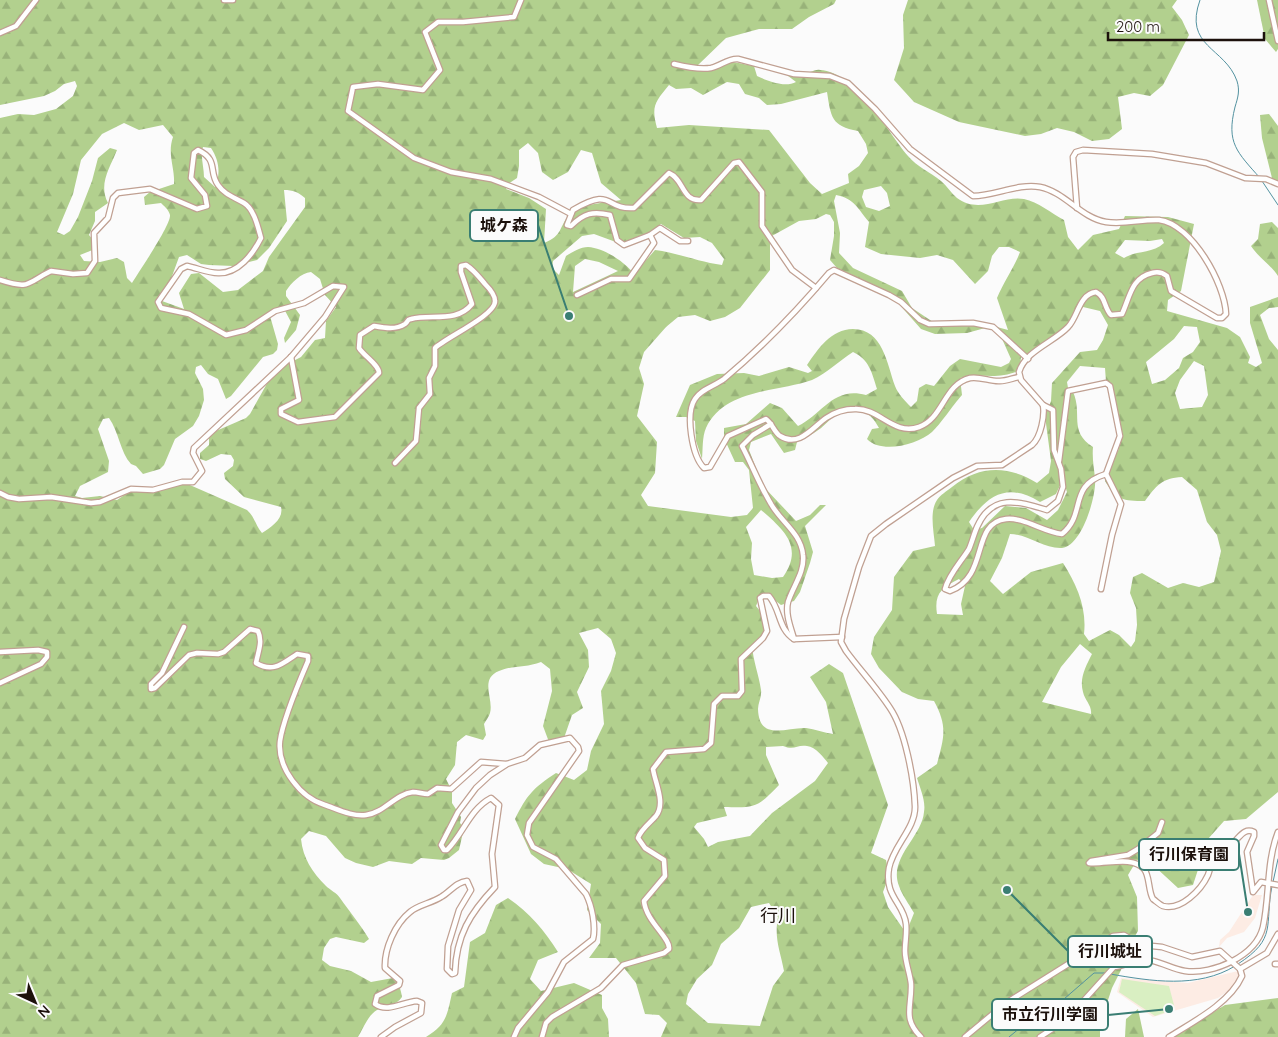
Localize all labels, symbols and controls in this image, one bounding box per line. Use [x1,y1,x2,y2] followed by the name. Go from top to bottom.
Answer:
[1108,10,1264,42] scale bar
[1116,17,1160,36] text: 200 m
[470,210,538,241] callout: 城ケ森
[480,215,528,235] text: 城ケ森
[1139,839,1239,870] callout: 行川保育園
[1149,844,1229,864] text: 行川保育園
[760,904,796,927] district label: 行川
[1068,936,1152,967] callout: 行川城址
[1078,941,1142,961] text: 行川城址
[10,977,60,1027] north arrow
[992,999,1108,1030] callout: 市立行川学園
[34,1001,54,1021] text: N
[1002,1004,1098,1024] text: 市立行川学園

